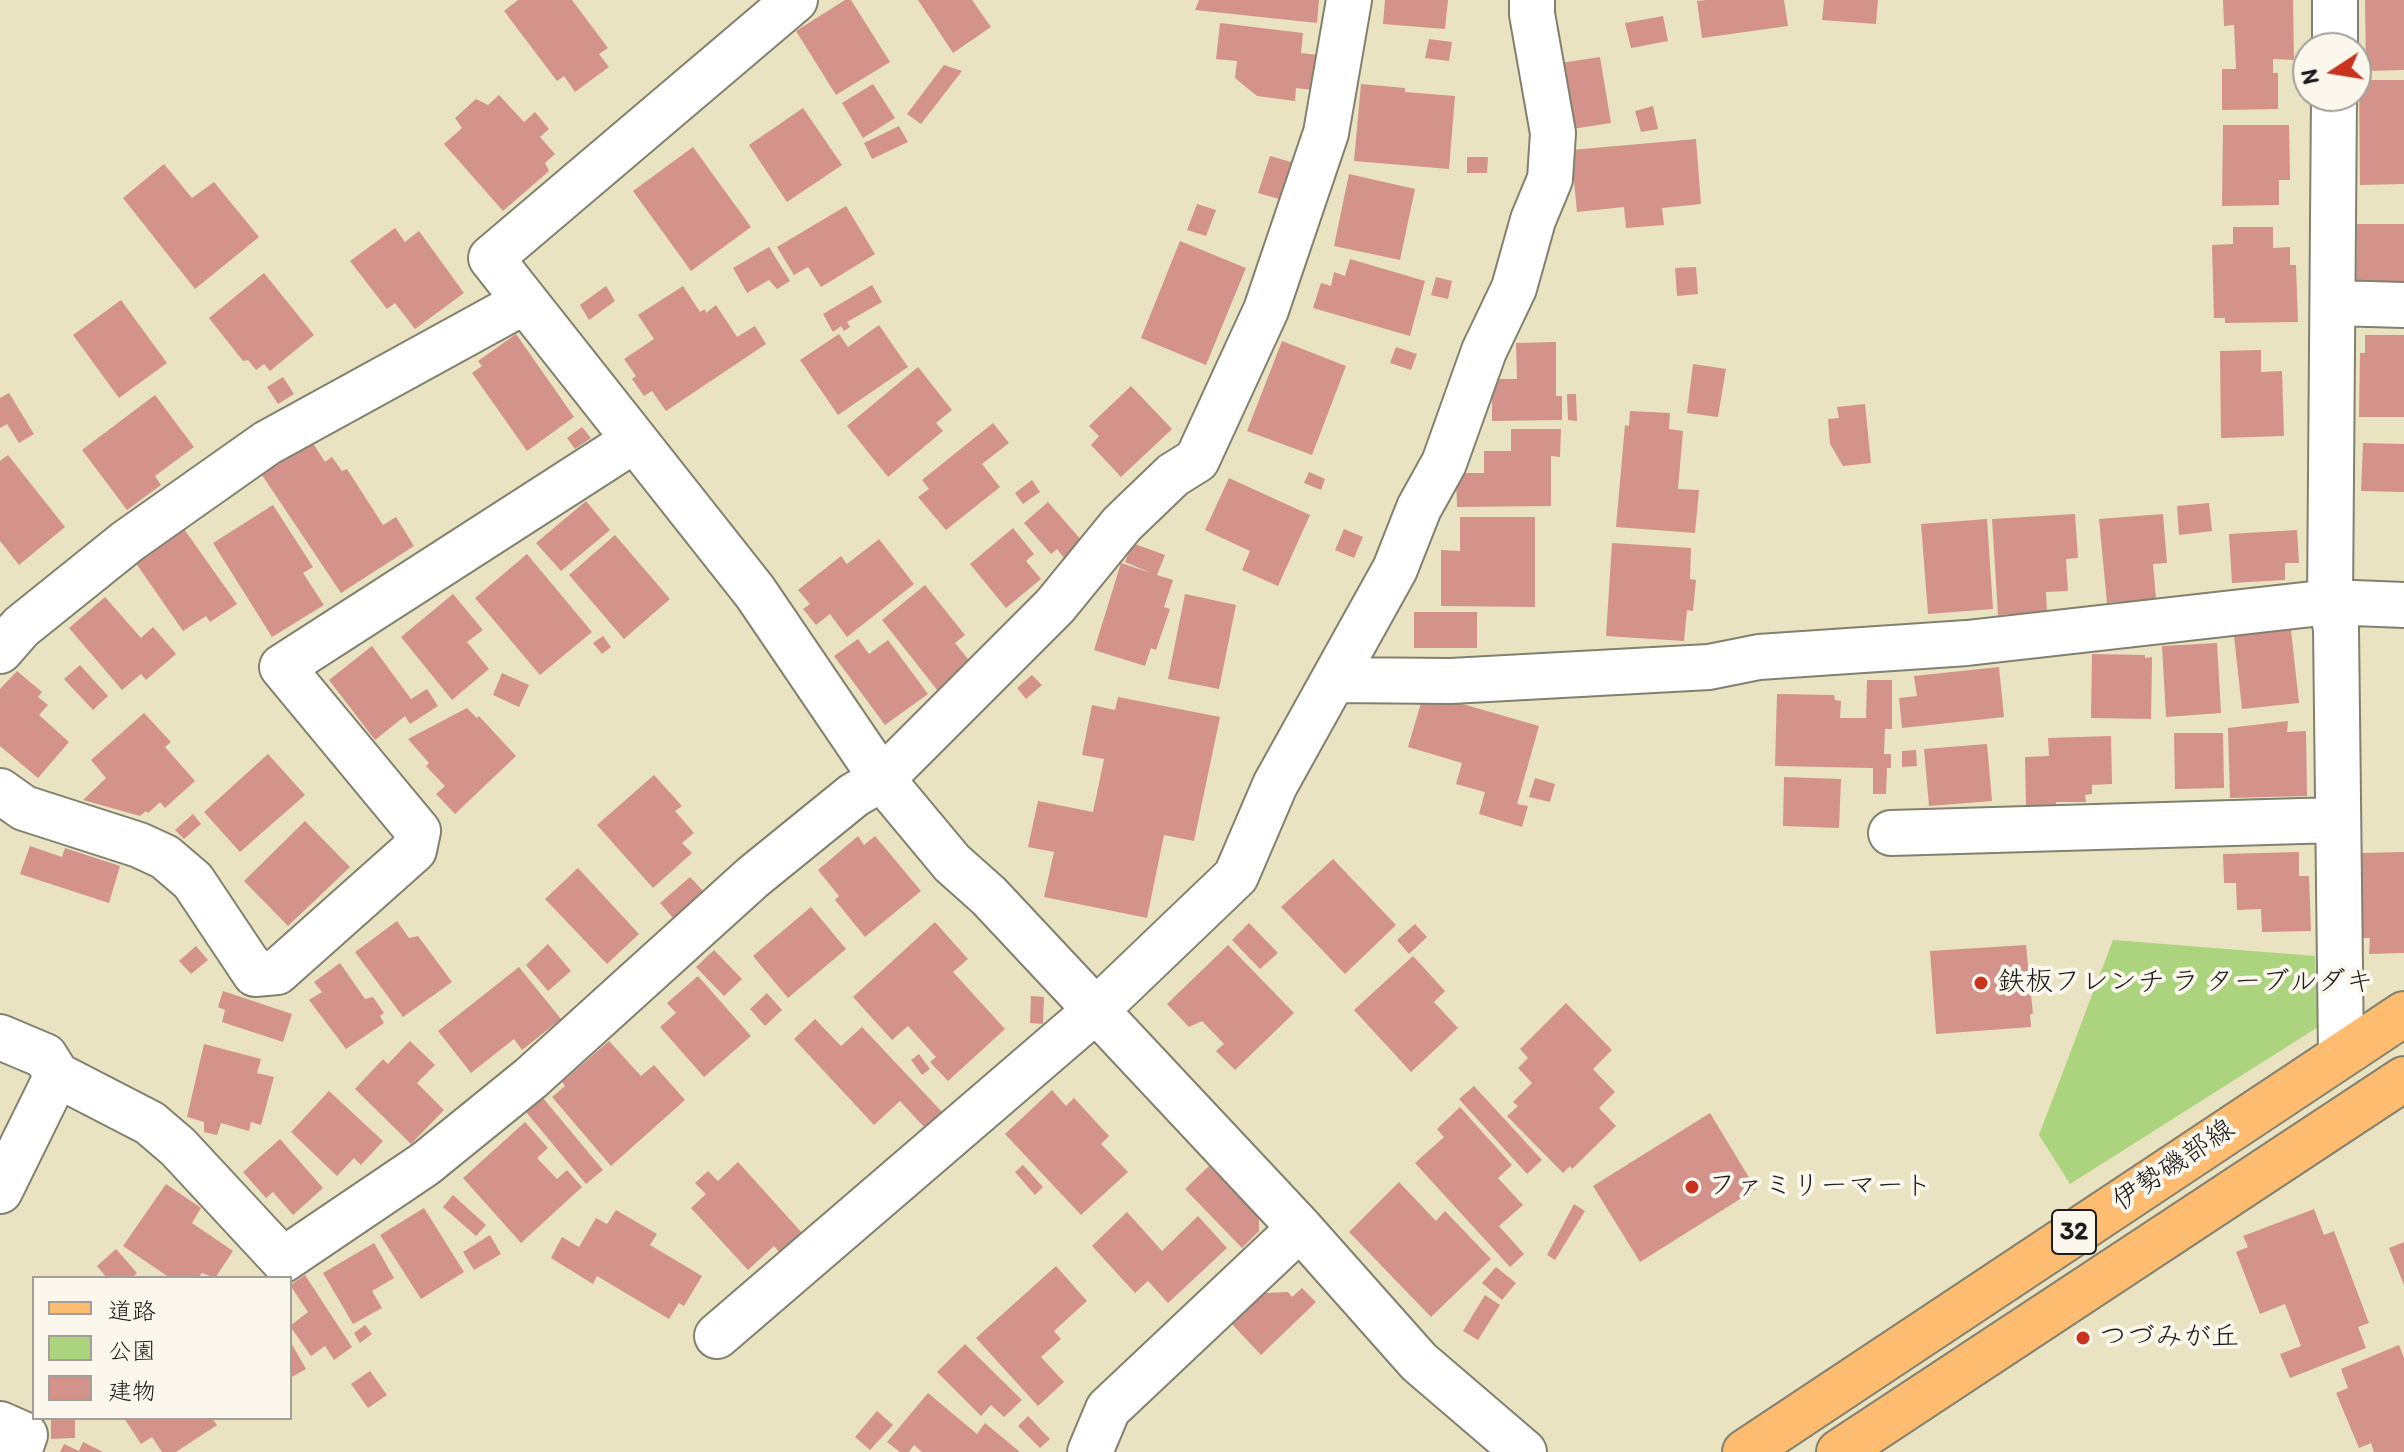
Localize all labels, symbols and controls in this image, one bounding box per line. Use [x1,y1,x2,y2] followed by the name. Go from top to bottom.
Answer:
[2292,32,2372,112] north arrow
[2295,67,2325,87] text: N
[1997,966,2374,1000] place label: 鉄板フレンチ ラ ターブルダキ
[1972,974,1990,992] marker: 鉄板フレンチ ラ ターブルダキ
[2107,1113,2241,1219] street label: 伊勢磯部線
[1708,1170,1932,1204] place label: ファミリーマート
[1683,1178,1701,1196] marker: ファミリーマート
[2052,1210,2096,1254] road number: 32
[32,1276,292,1420] legend
[108,1296,156,1325] text: 道路
[2099,1321,2239,1355] place label: つづみが丘
[2074,1329,2092,1347] marker: つづみが丘
[108,1336,156,1365] text: 公園
[108,1376,156,1405] text: 建物

